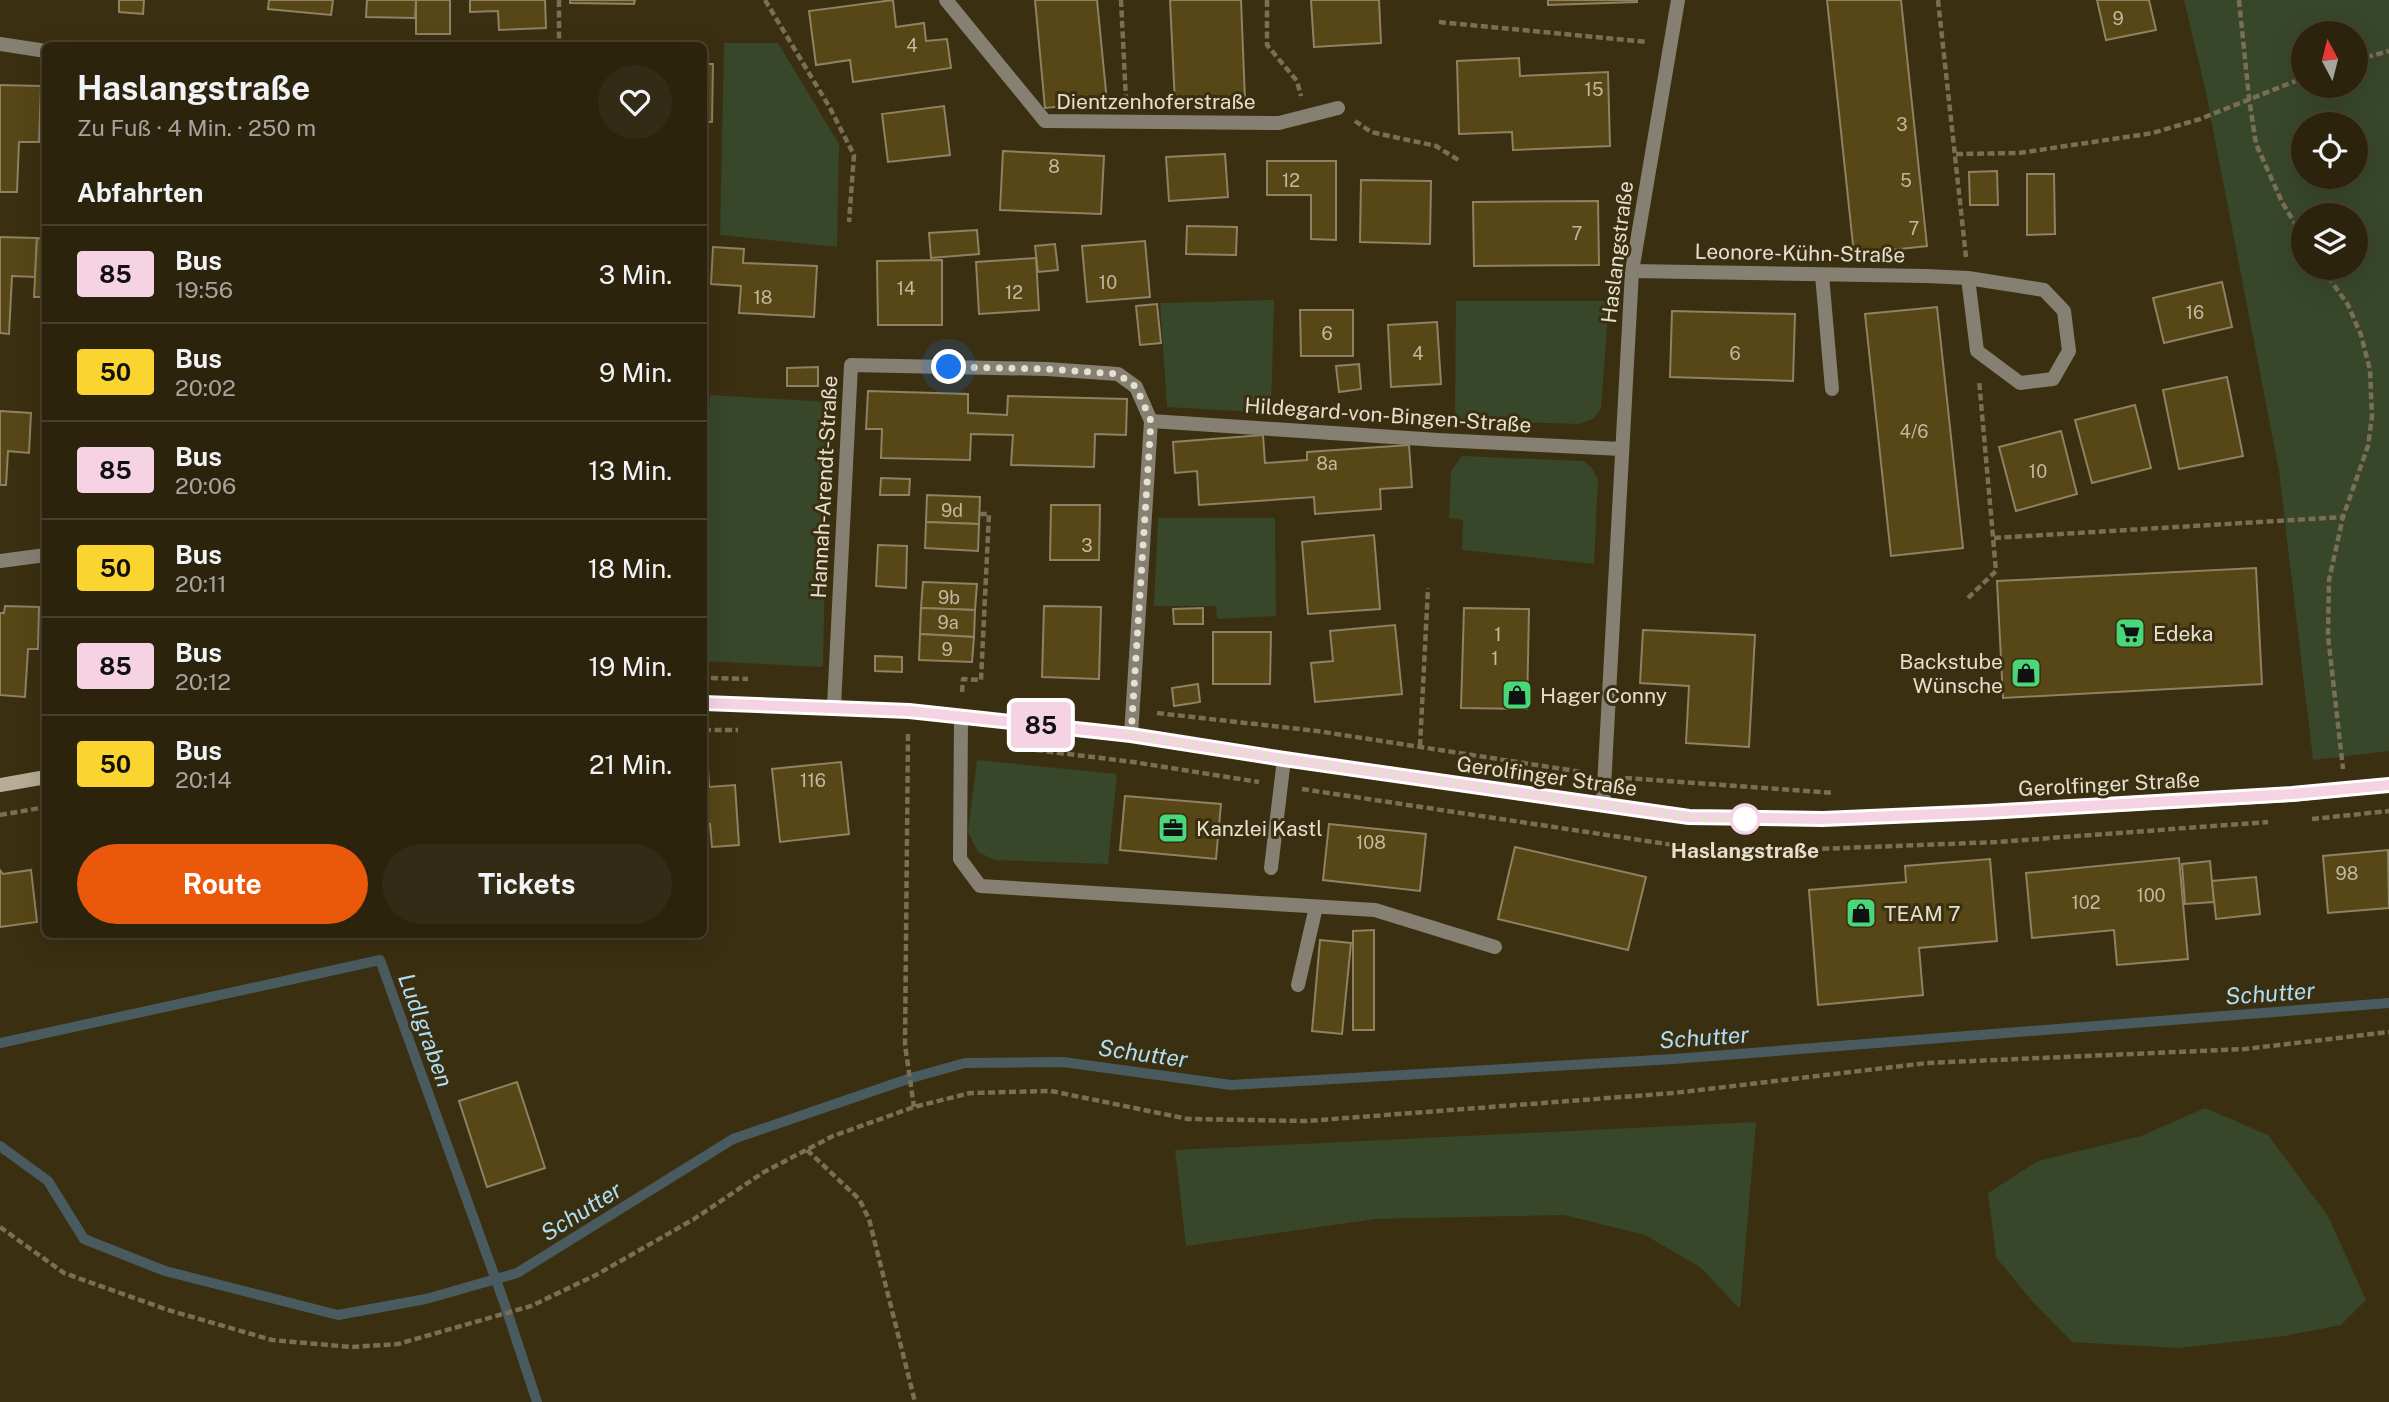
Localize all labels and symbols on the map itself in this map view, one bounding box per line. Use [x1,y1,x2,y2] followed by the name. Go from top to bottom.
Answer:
[2112,8,2124,29] house number: 9
[2291,21,2368,98] north arrow
[906,35,918,56] house number: 4
[1585,79,1603,100] house number: 15
[1056,89,1256,114] street label: Dientzenhoferstraße
[1896,114,1908,135] house number: 3
[1048,156,1060,177] house number: 8
[1282,170,1300,191] house number: 12
[1900,170,1912,191] house number: 5
[1596,179,1638,325] street label: Haslangstraße
[1909,218,1919,239] house number: 7
[1572,223,1582,244] house number: 7
[1694,239,1906,267] street label: Leonore-Kühn-Straße
[1099,272,1117,293] house number: 10
[897,278,915,299] house number: 14
[1005,282,1023,303] house number: 12
[754,287,772,308] house number: 18
[2186,302,2204,323] house number: 16
[1321,323,1333,344] house number: 6
[1412,343,1424,364] house number: 4
[1729,343,1741,364] house number: 6
[931,349,966,384] your location
[806,375,842,599] street label: Hannah-Arendt-Straße
[1244,392,1532,438] street label: Hildegard-von-Bingen-Straße
[1900,421,1928,442] house number: 4/6
[1316,453,1338,474] house number: 8a
[2029,461,2047,482] house number: 10
[941,500,963,521] house number: 9d
[1081,535,1093,556] house number: 3
[938,587,960,608] house number: 9b
[937,612,959,633] house number: 9a
[2113,616,2147,650] supermarket icon: Edeka
[2153,621,2213,646] place label: Edeka
[1494,624,1502,645] house number: 1
[941,639,953,660] house number: 9
[1491,648,1499,669] house number: 1
[1899,649,2003,698] place label: Backstube Wünsche
[2009,656,2043,690] shop icon: Backstube Wünsche
[1500,678,1534,712] shop icon: Hager Conny
[1540,683,1667,708] place label: Hager Conny
[1010,702,1072,748] line badge: 85
[1455,751,1639,801] street label: Gerolfinger Straße
[2017,767,2201,801] street label: Gerolfinger Straße
[800,770,826,791] house number: 116
[1730,804,1760,834] marker: Haslangstraße
[1156,811,1190,845] office icon: Kanzlei Kastl
[1196,816,1323,841] place label: Kanzlei Kastl
[1356,832,1386,853] house number: 108
[1671,838,1819,863] place label: Haslangstraße
[2336,863,2358,884] house number: 98
[2136,885,2166,906] house number: 100
[2071,892,2101,913] house number: 102
[1844,896,1878,930] shop icon: TEAM 7
[1884,901,1961,926] place label: TEAM 7
[393,969,459,1091] water label: Ludlgraben
[2224,976,2316,1010] water label: Schutter
[1658,1020,1750,1054] water label: Schutter
[1097,1033,1190,1073] water label: Schutter
[536,1176,627,1246] water label: Schutter

